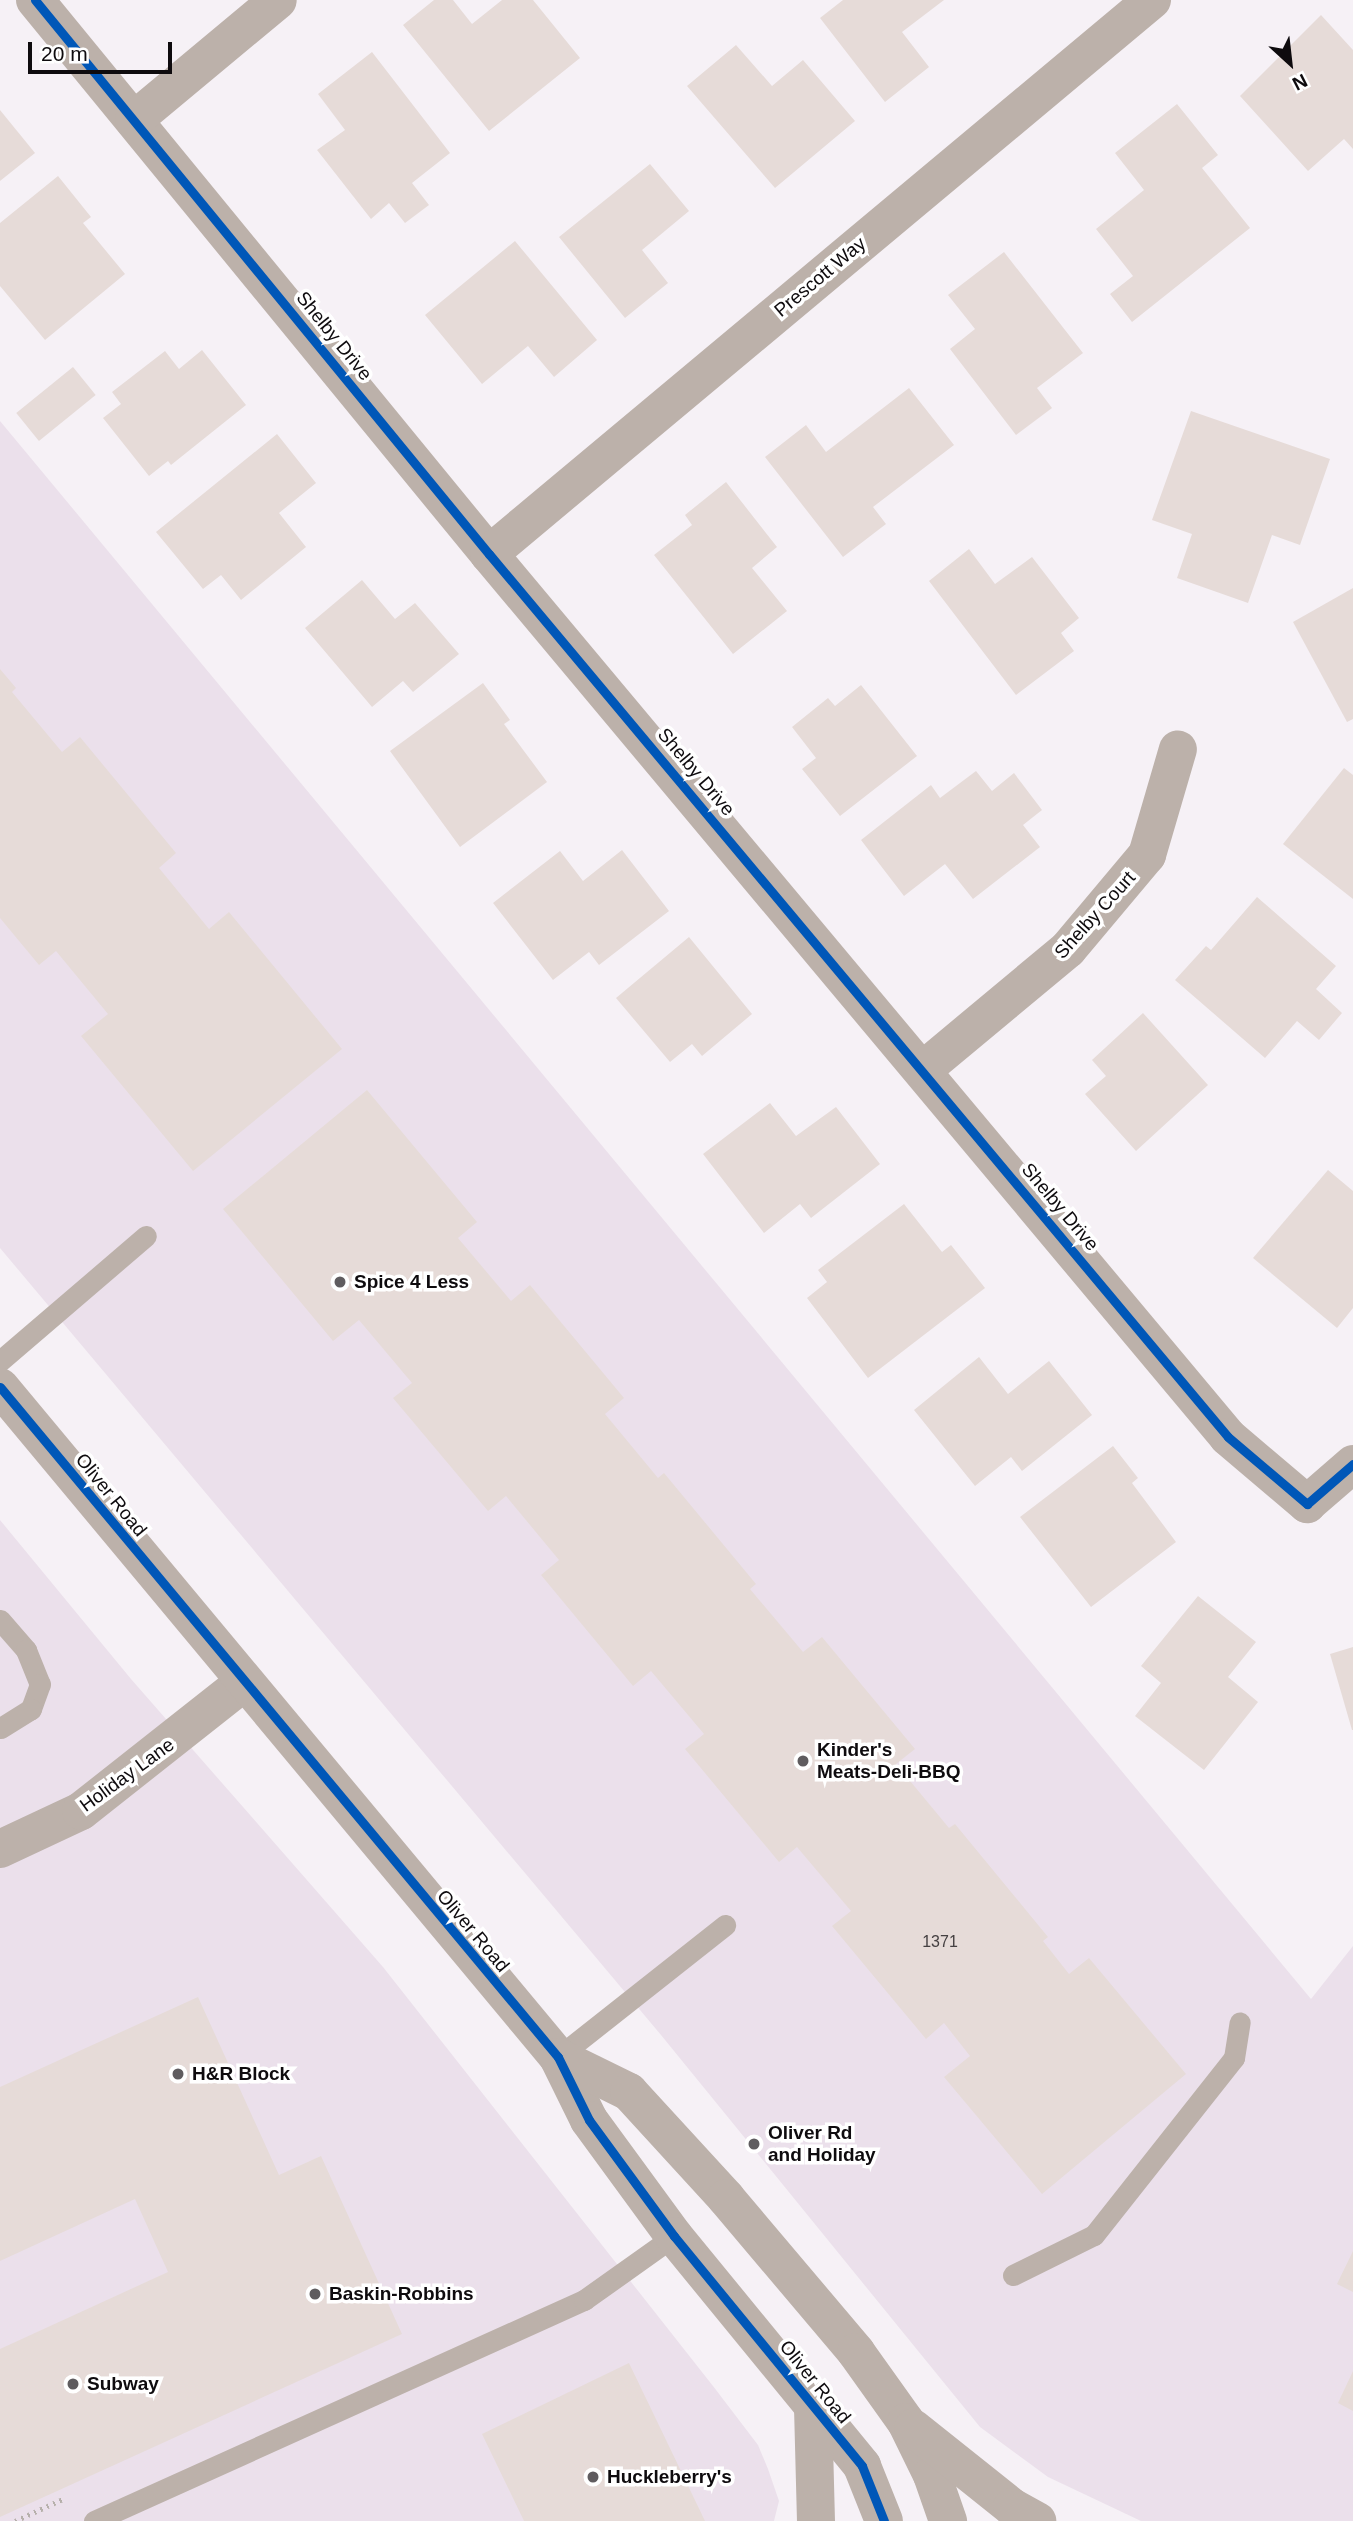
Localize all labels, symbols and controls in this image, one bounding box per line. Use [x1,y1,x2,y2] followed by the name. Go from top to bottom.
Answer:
[32,28,175,72] scale bar
[1255,28,1325,98] north arrow
[41,42,88,65] text: 20 m
[1289,70,1311,95] text: N
[770,232,870,322] street label: Prescott Way
[291,287,377,385] street label: Shelby Drive
[653,723,739,821] street label: Shelby Drive
[1050,867,1140,963] street label: Shelby Court
[1017,1158,1103,1256] street label: Shelby Drive
[354,1271,469,1293] place label: Spice 4 Less
[332,1274,348,1290] marker: Spice 4 Less
[71,1449,151,1541] street label: Oliver Road
[75,1733,179,1817] street label: Holiday Lane
[817,1739,961,1783] place label: Kinder's Meats-Deli-BBQ
[795,1753,811,1769] marker: Kinder's Meats-Deli-BBQ
[432,1885,514,1977] street label: Oliver Road
[922,1932,958,1952] house number: 1371
[192,2063,290,2085] place label: H&R Block
[170,2066,186,2082] marker: H&R Block
[768,2122,876,2166] place label: Oliver Rd and Holiday
[746,2136,762,2152] marker: Oliver Rd and Holiday
[329,2283,474,2305] place label: Baskin-Robbins
[307,2286,323,2302] marker: Baskin-Robbins
[775,2336,855,2428] street label: Oliver Road
[87,2373,159,2395] place label: Subway
[65,2376,81,2392] marker: Subway
[607,2466,732,2488] place label: Huckleberry's
[585,2469,601,2485] marker: Huckleberry's

